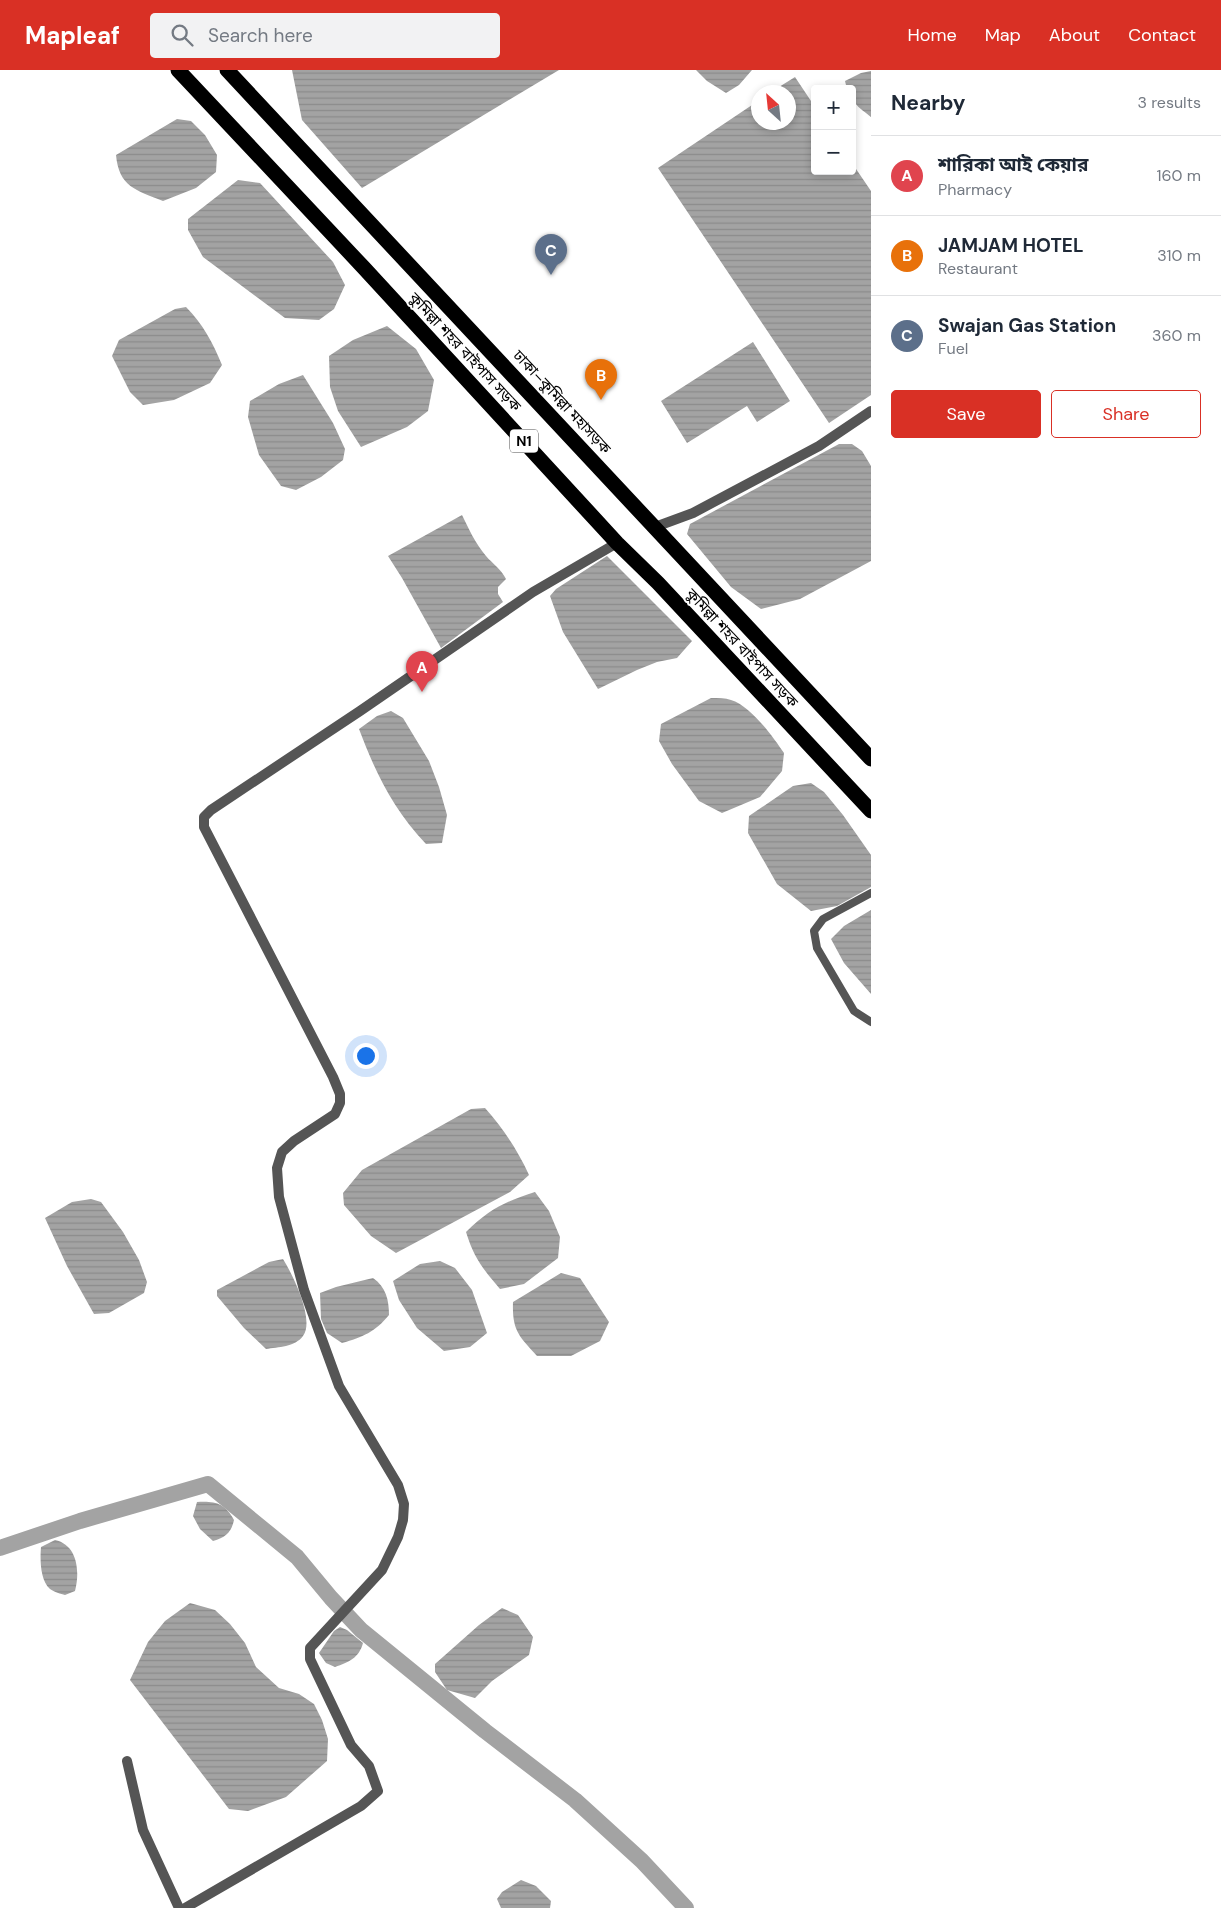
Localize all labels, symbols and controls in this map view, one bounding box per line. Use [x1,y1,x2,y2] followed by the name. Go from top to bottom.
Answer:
[150,13,500,58] search box
[25,20,120,51] text: Mapleaf
[168,21,196,49] icon: search
[208,23,313,48] text: Search here
[907,23,957,47] text: Home
[985,23,1021,47] text: Map
[1049,23,1100,47] text: About
[1128,23,1196,47] text: Contact
[751,85,796,130] north arrow
[811,85,856,175] map controls
[811,85,856,130] button: +
[891,89,965,117] text: Nearby
[1138,92,1201,113] text: 3 results
[811,130,856,175] button: −
[938,152,1088,177] text: শারিকা আই কেয়ার
[901,165,913,186] text: A
[1157,165,1201,186] text: 160 m
[938,179,1012,200] text: Pharmacy
[938,233,1084,258] text: JAMJAM HOTEL
[535,234,567,275] pin: C
[902,245,912,266] text: B
[1157,245,1201,266] text: 310 m
[938,258,1018,279] text: Restaurant
[404,288,526,416] street label: কুমিল্লা শহর বাইপাস সড়ক
[938,313,1116,338] text: Swajan Gas Station
[901,325,913,346] text: C
[1152,325,1201,346] text: 360 m
[938,338,968,359] text: Fuel
[508,345,616,459] street label: ঢাকা–কুমিল্লা মহাসড়ক
[585,359,617,400] pin: B
[891,390,1041,438] button: Save
[1051,390,1201,438] button: Share
[510,430,538,452] road number: N1
[681,584,803,712] street label: কুমিল্লা শহর বাইপাস সড়ক
[406,651,438,692] pin: A
[353,1043,379,1069] your location

